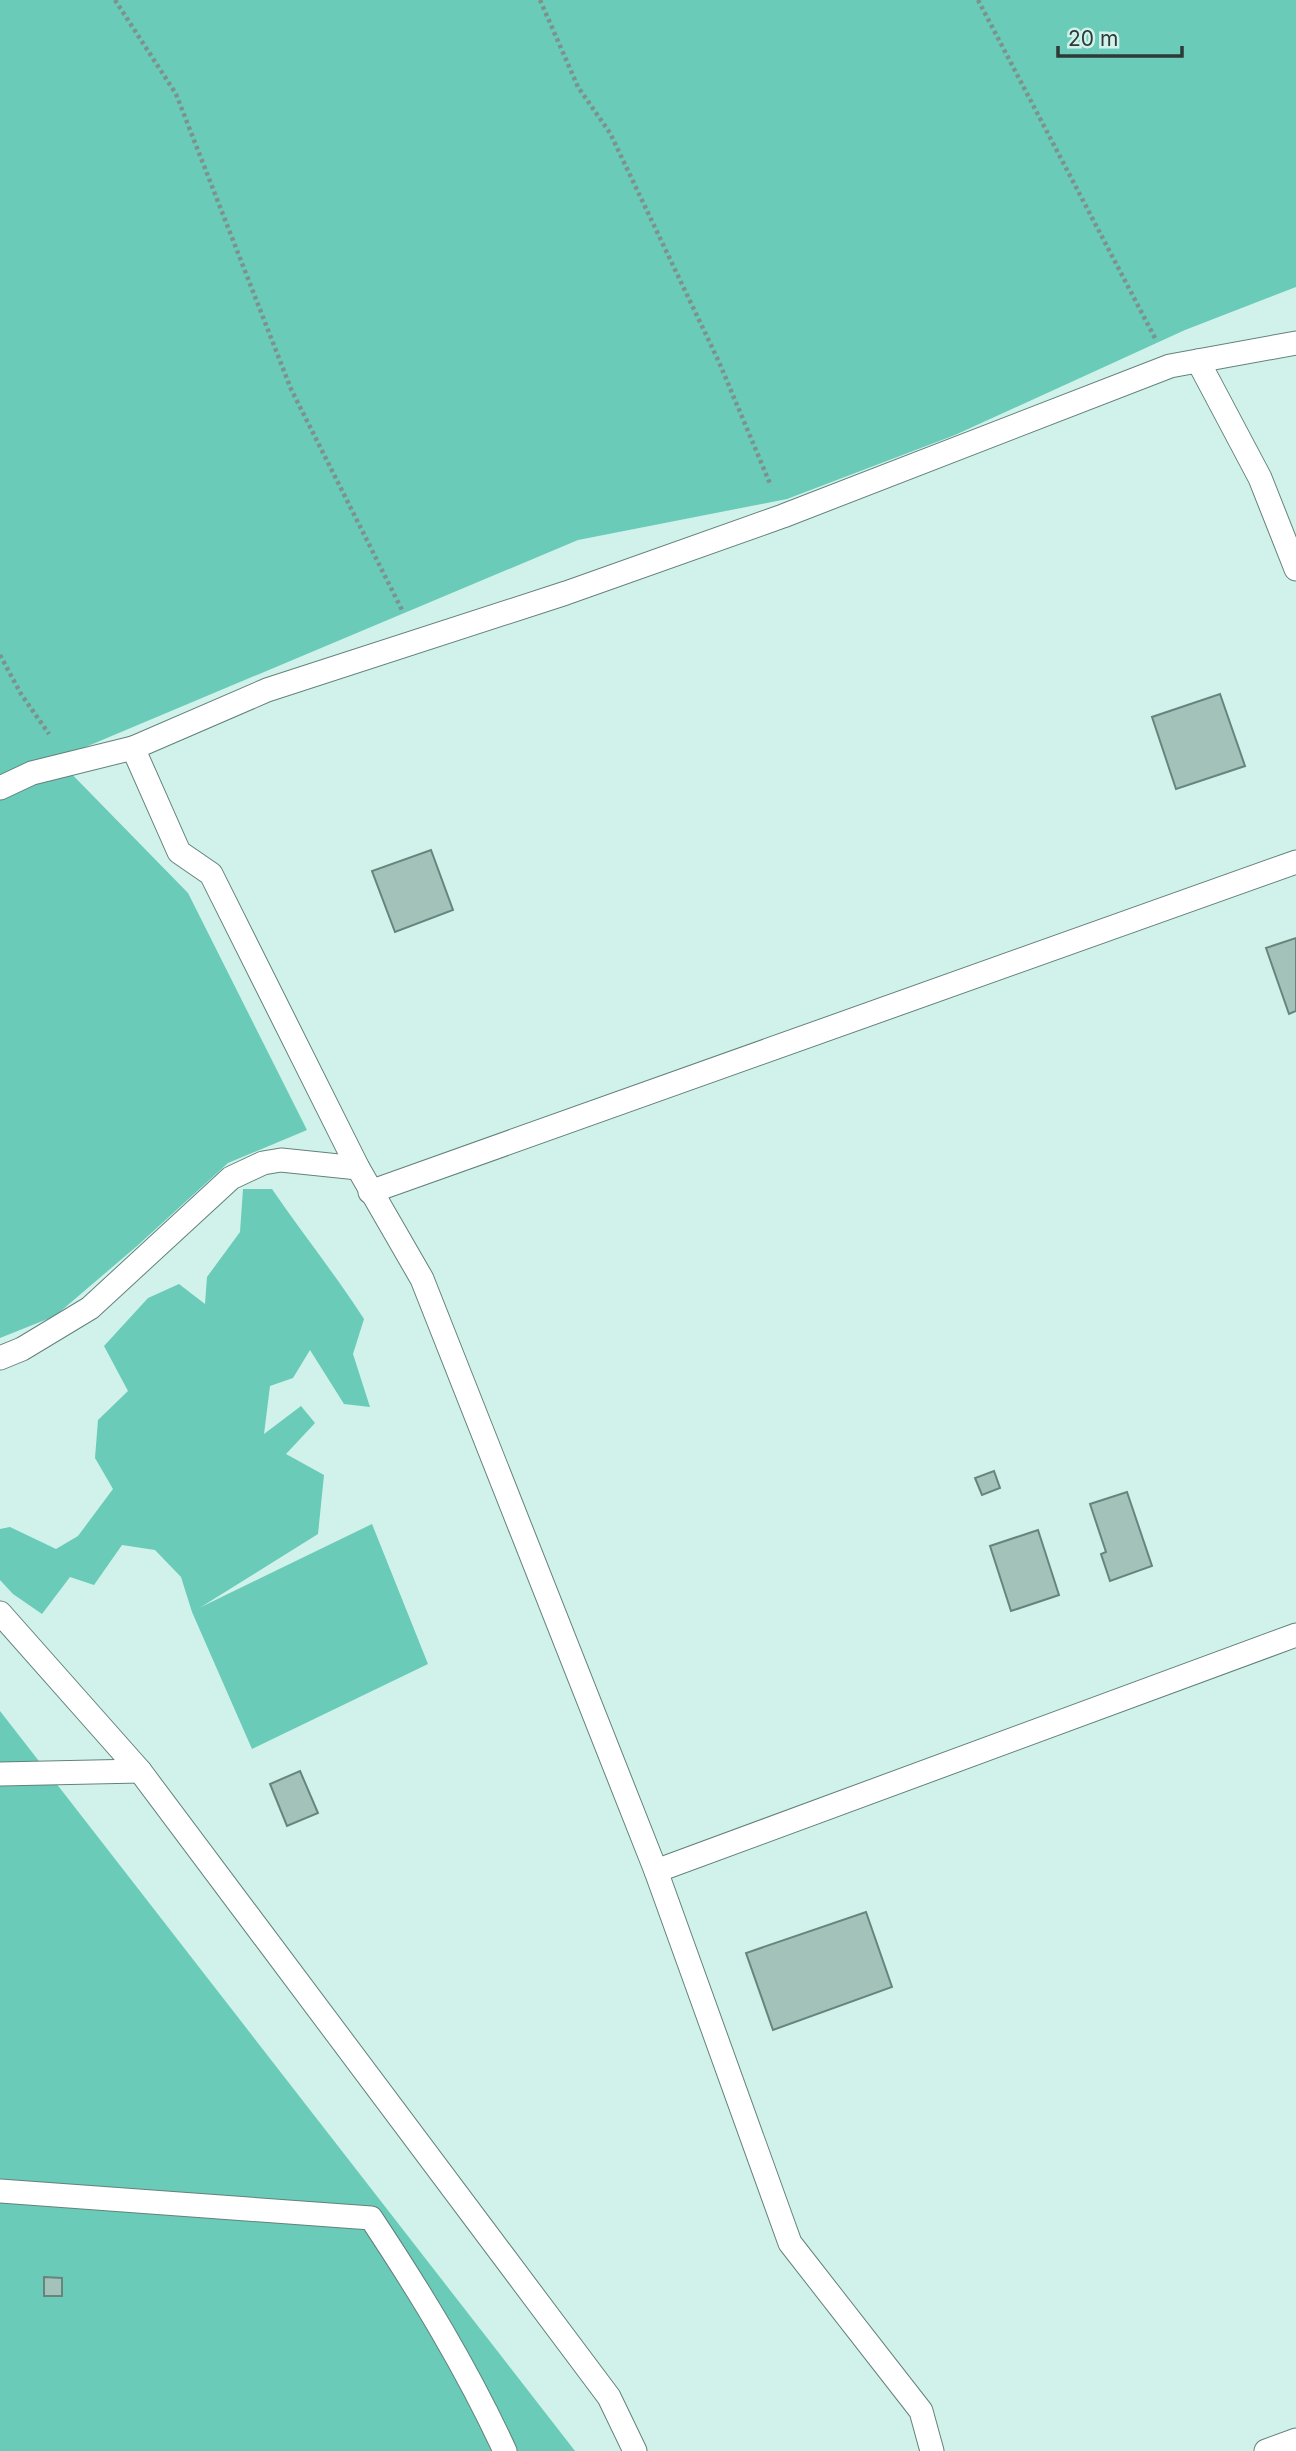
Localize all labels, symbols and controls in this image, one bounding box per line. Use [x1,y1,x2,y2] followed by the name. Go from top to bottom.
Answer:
[1058,14,1182,58] scale bar
[1068,26,1118,51] text: 20 m

